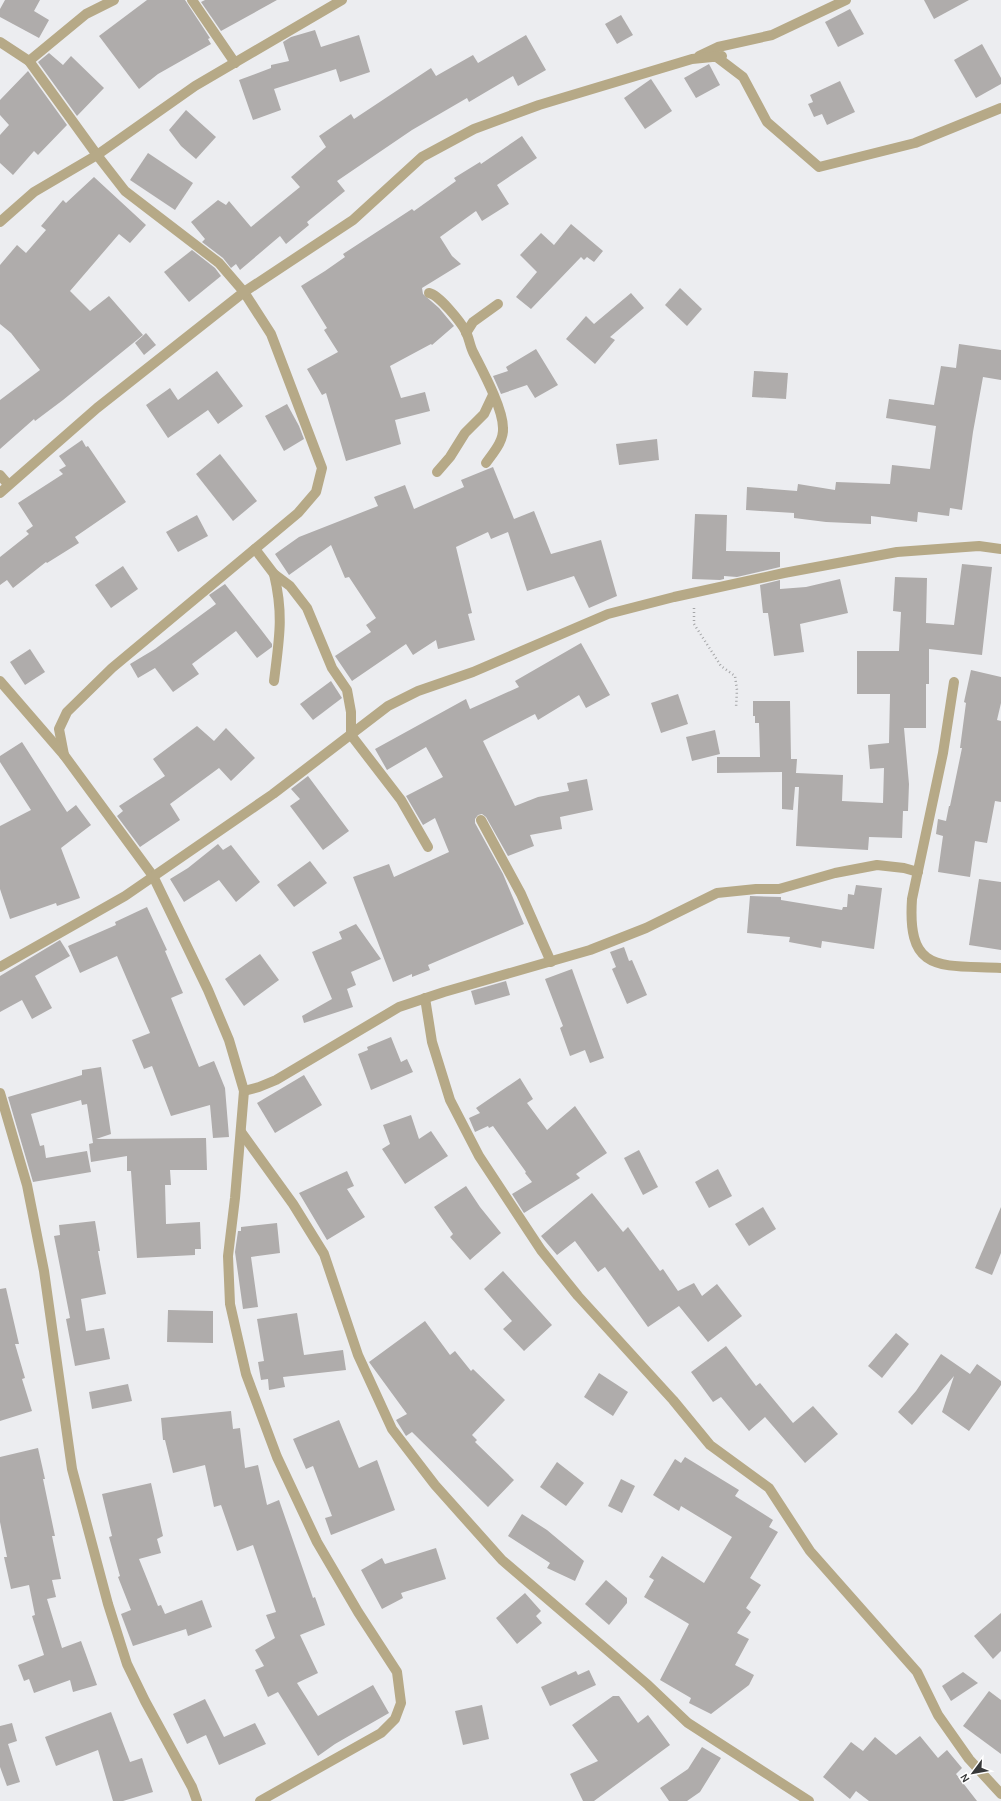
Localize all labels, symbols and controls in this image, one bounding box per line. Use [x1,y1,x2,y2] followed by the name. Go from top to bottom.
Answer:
[953,1753,993,1793] north arrow
[957,1771,973,1785] text: N

